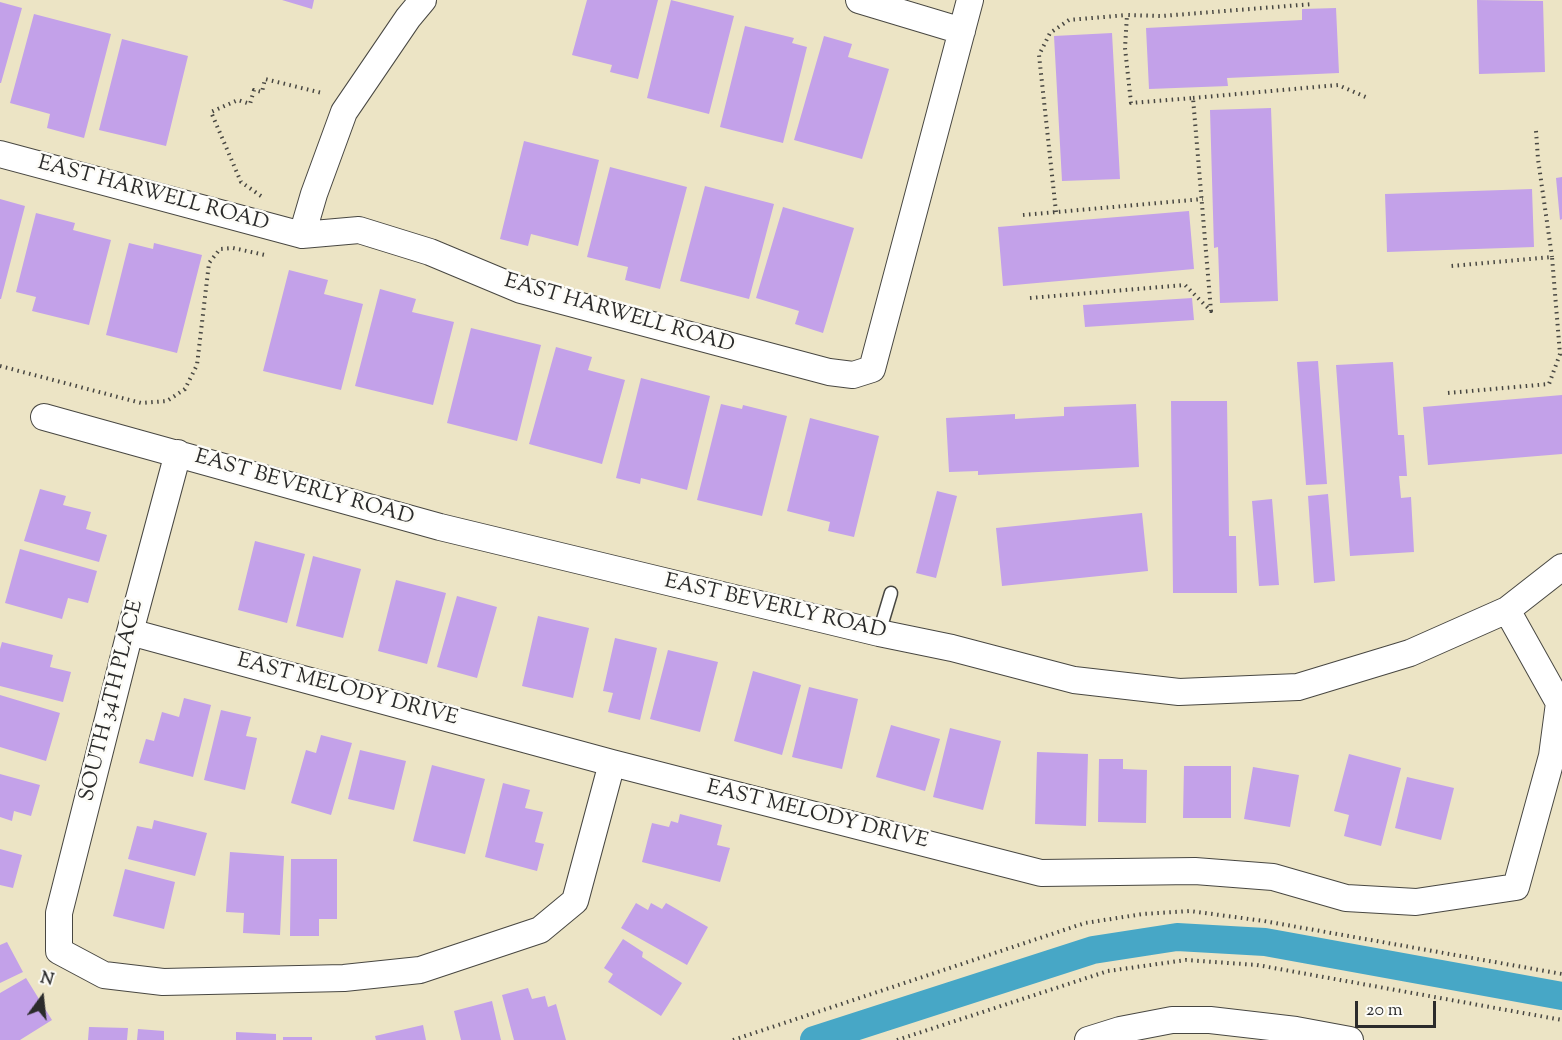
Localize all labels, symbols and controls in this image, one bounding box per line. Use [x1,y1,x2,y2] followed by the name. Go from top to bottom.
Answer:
[35,152,271,238] street label: EAST HARWELL ROAD
[501,270,737,360] street label: EAST HARWELL ROAD
[192,446,416,532] street label: EAST BEVERLY ROAD
[662,570,888,646] street label: EAST BEVERLY ROAD
[76,598,150,804] street label: SOUTH 34TH PLACE
[234,649,460,733] street label: EAST MELODY DRIVE
[704,776,930,856] street label: EAST MELODY DRIVE
[38,967,56,993] text: N
[12,968,72,1028] north arrow
[1358,989,1439,1027] scale bar
[1366,998,1403,1024] text: 20 m

